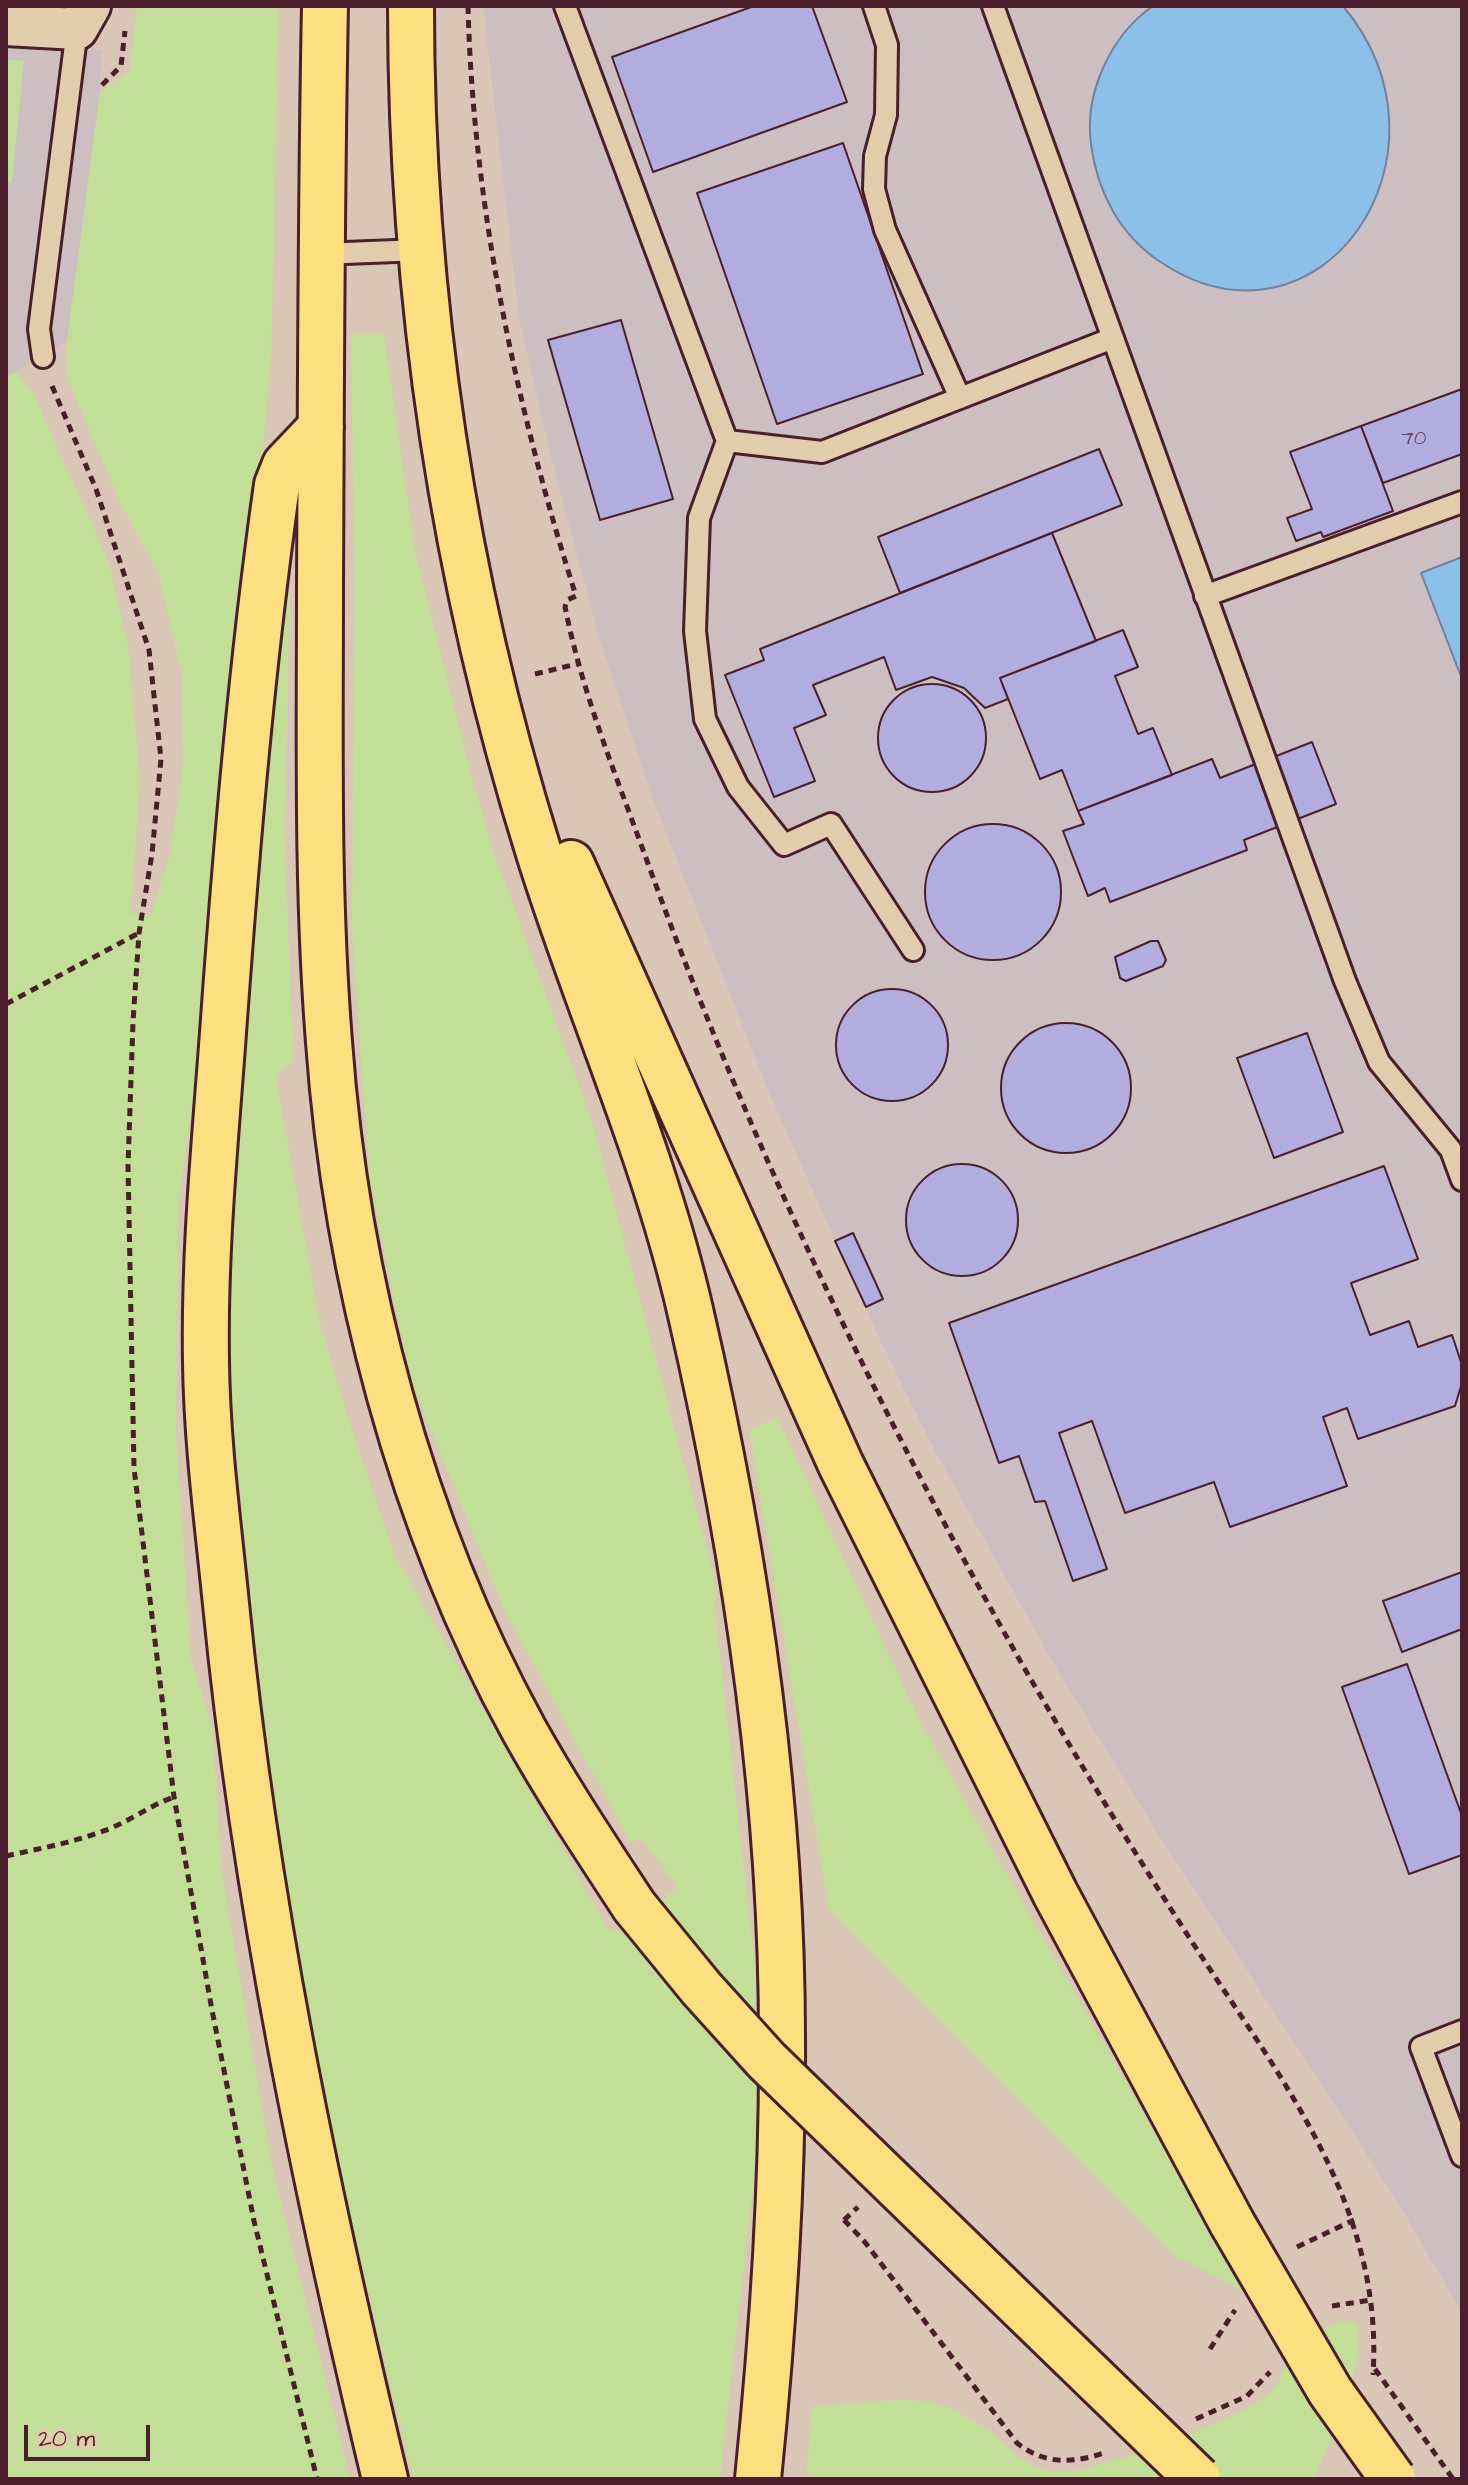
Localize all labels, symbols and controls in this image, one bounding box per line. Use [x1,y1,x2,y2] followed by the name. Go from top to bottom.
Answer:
[1402,428,1426,452] house number: 70
[28,2409,154,2459] scale bar
[38,2422,95,2456] text: 20 m

